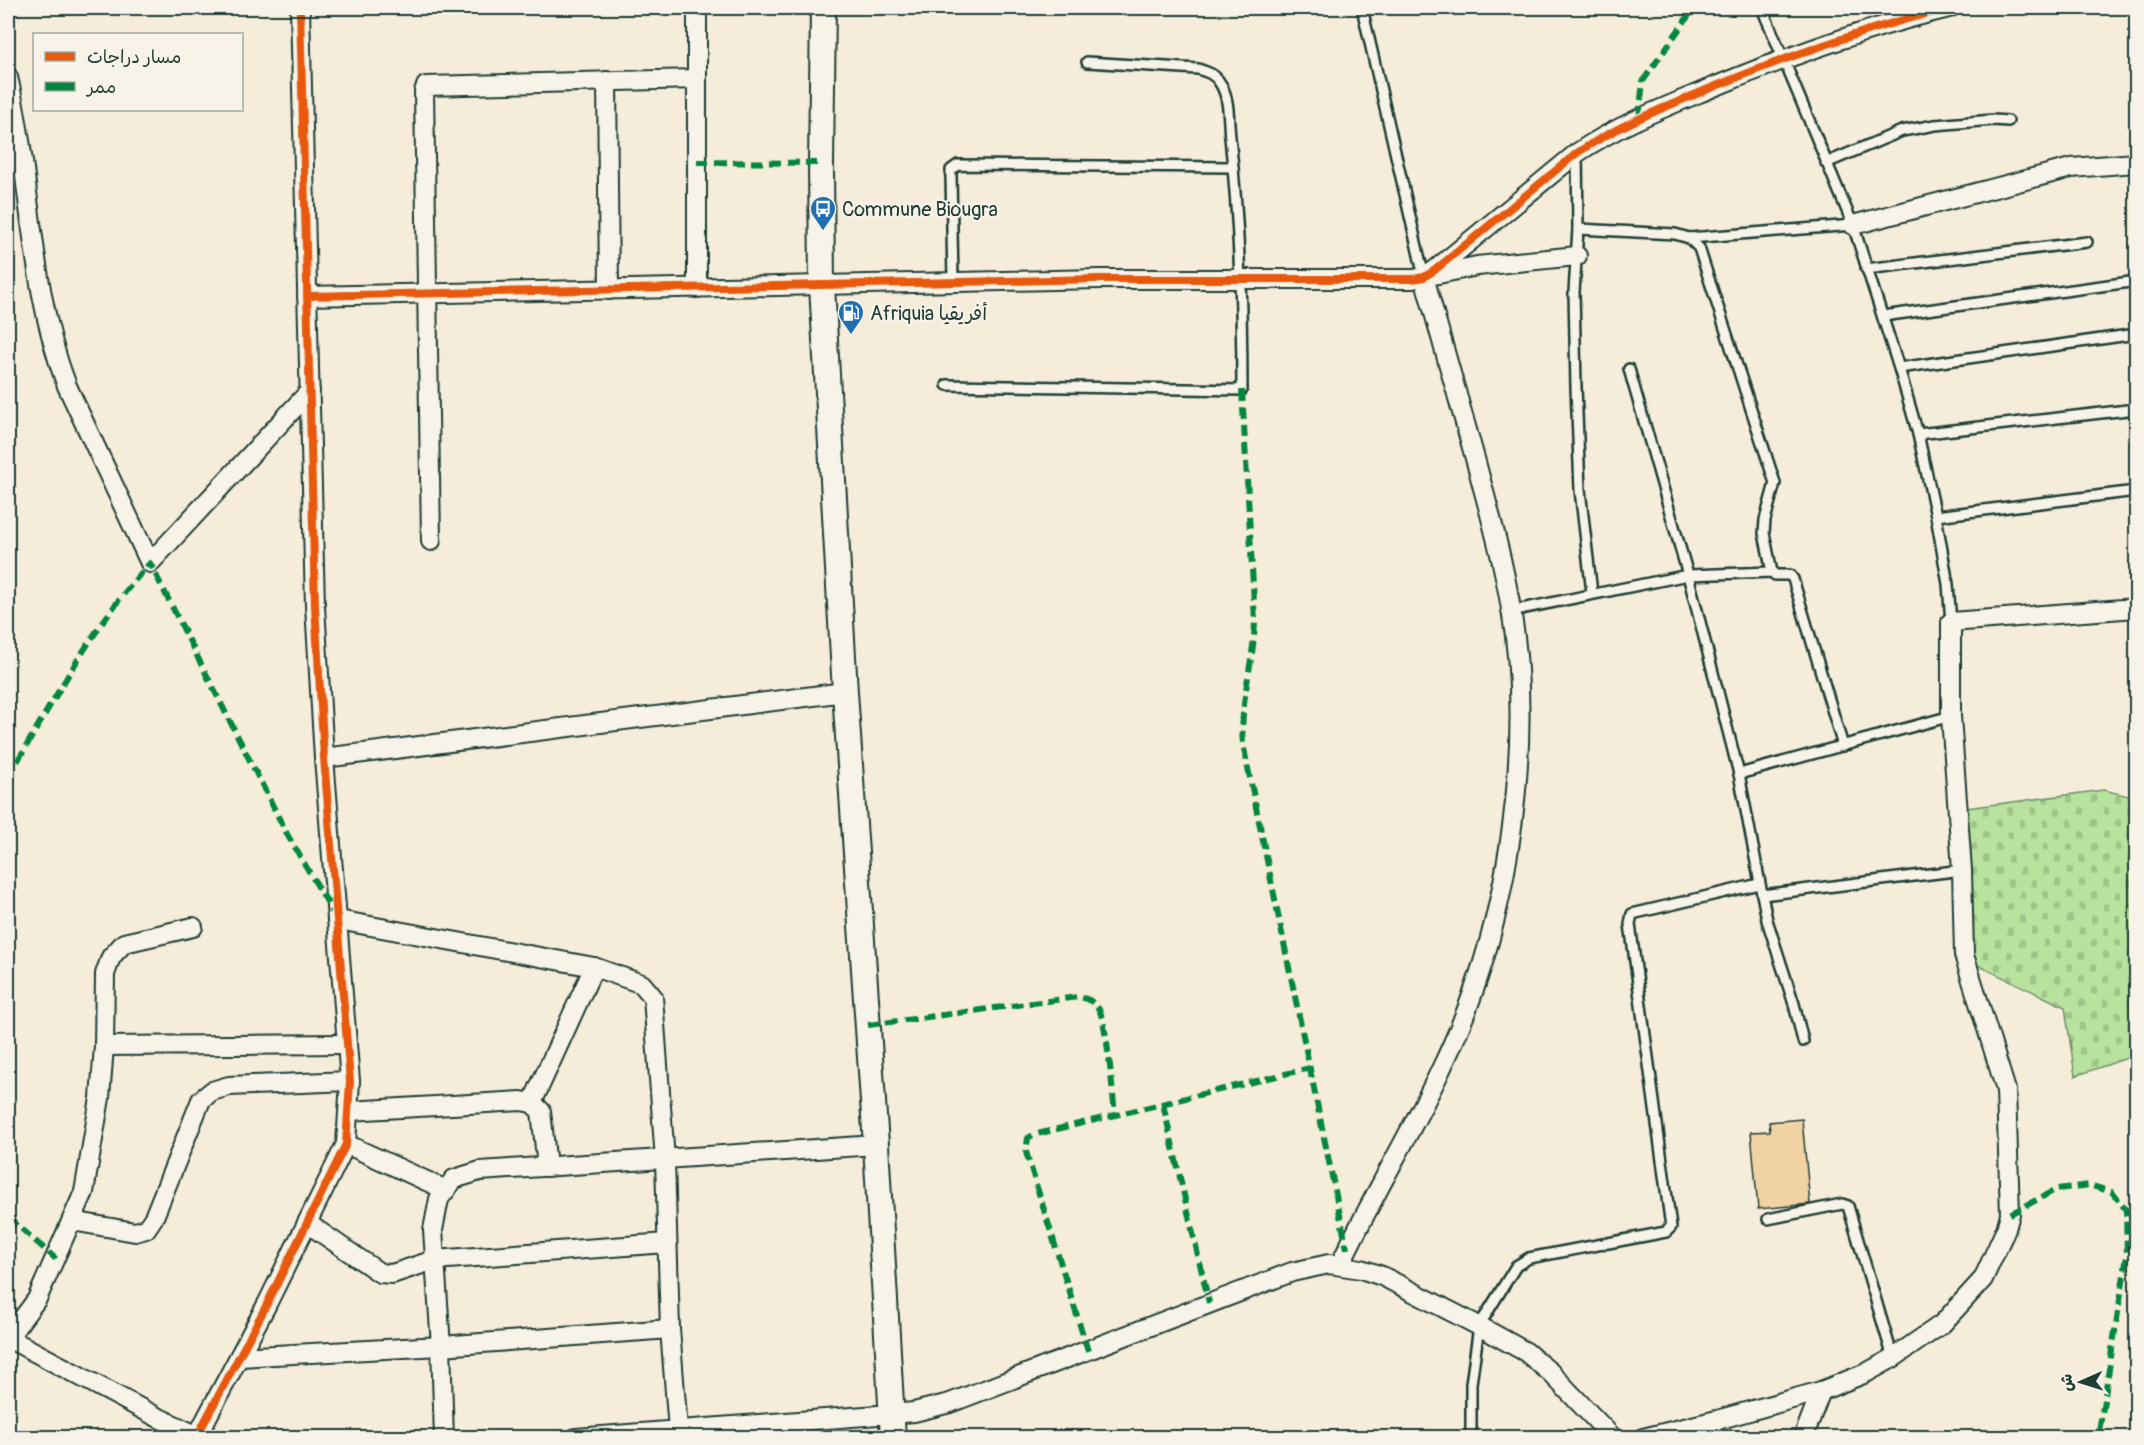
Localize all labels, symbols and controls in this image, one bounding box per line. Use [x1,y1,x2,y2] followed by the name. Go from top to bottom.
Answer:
[33,33,243,111] legend
[87,46,181,69] text: مسار دراجات
[85,76,116,99] text: ممر
[808,194,838,232] bus stop icon: Commune Biougra
[842,197,998,222] place label: Commune Biougra
[836,298,866,336] fuel station icon: Afriquia أفريقيا
[870,301,987,326] place label: Afriquia أفريقيا
[2051,1352,2111,1412] north arrow
[2057,1373,2077,1392] text: ش

